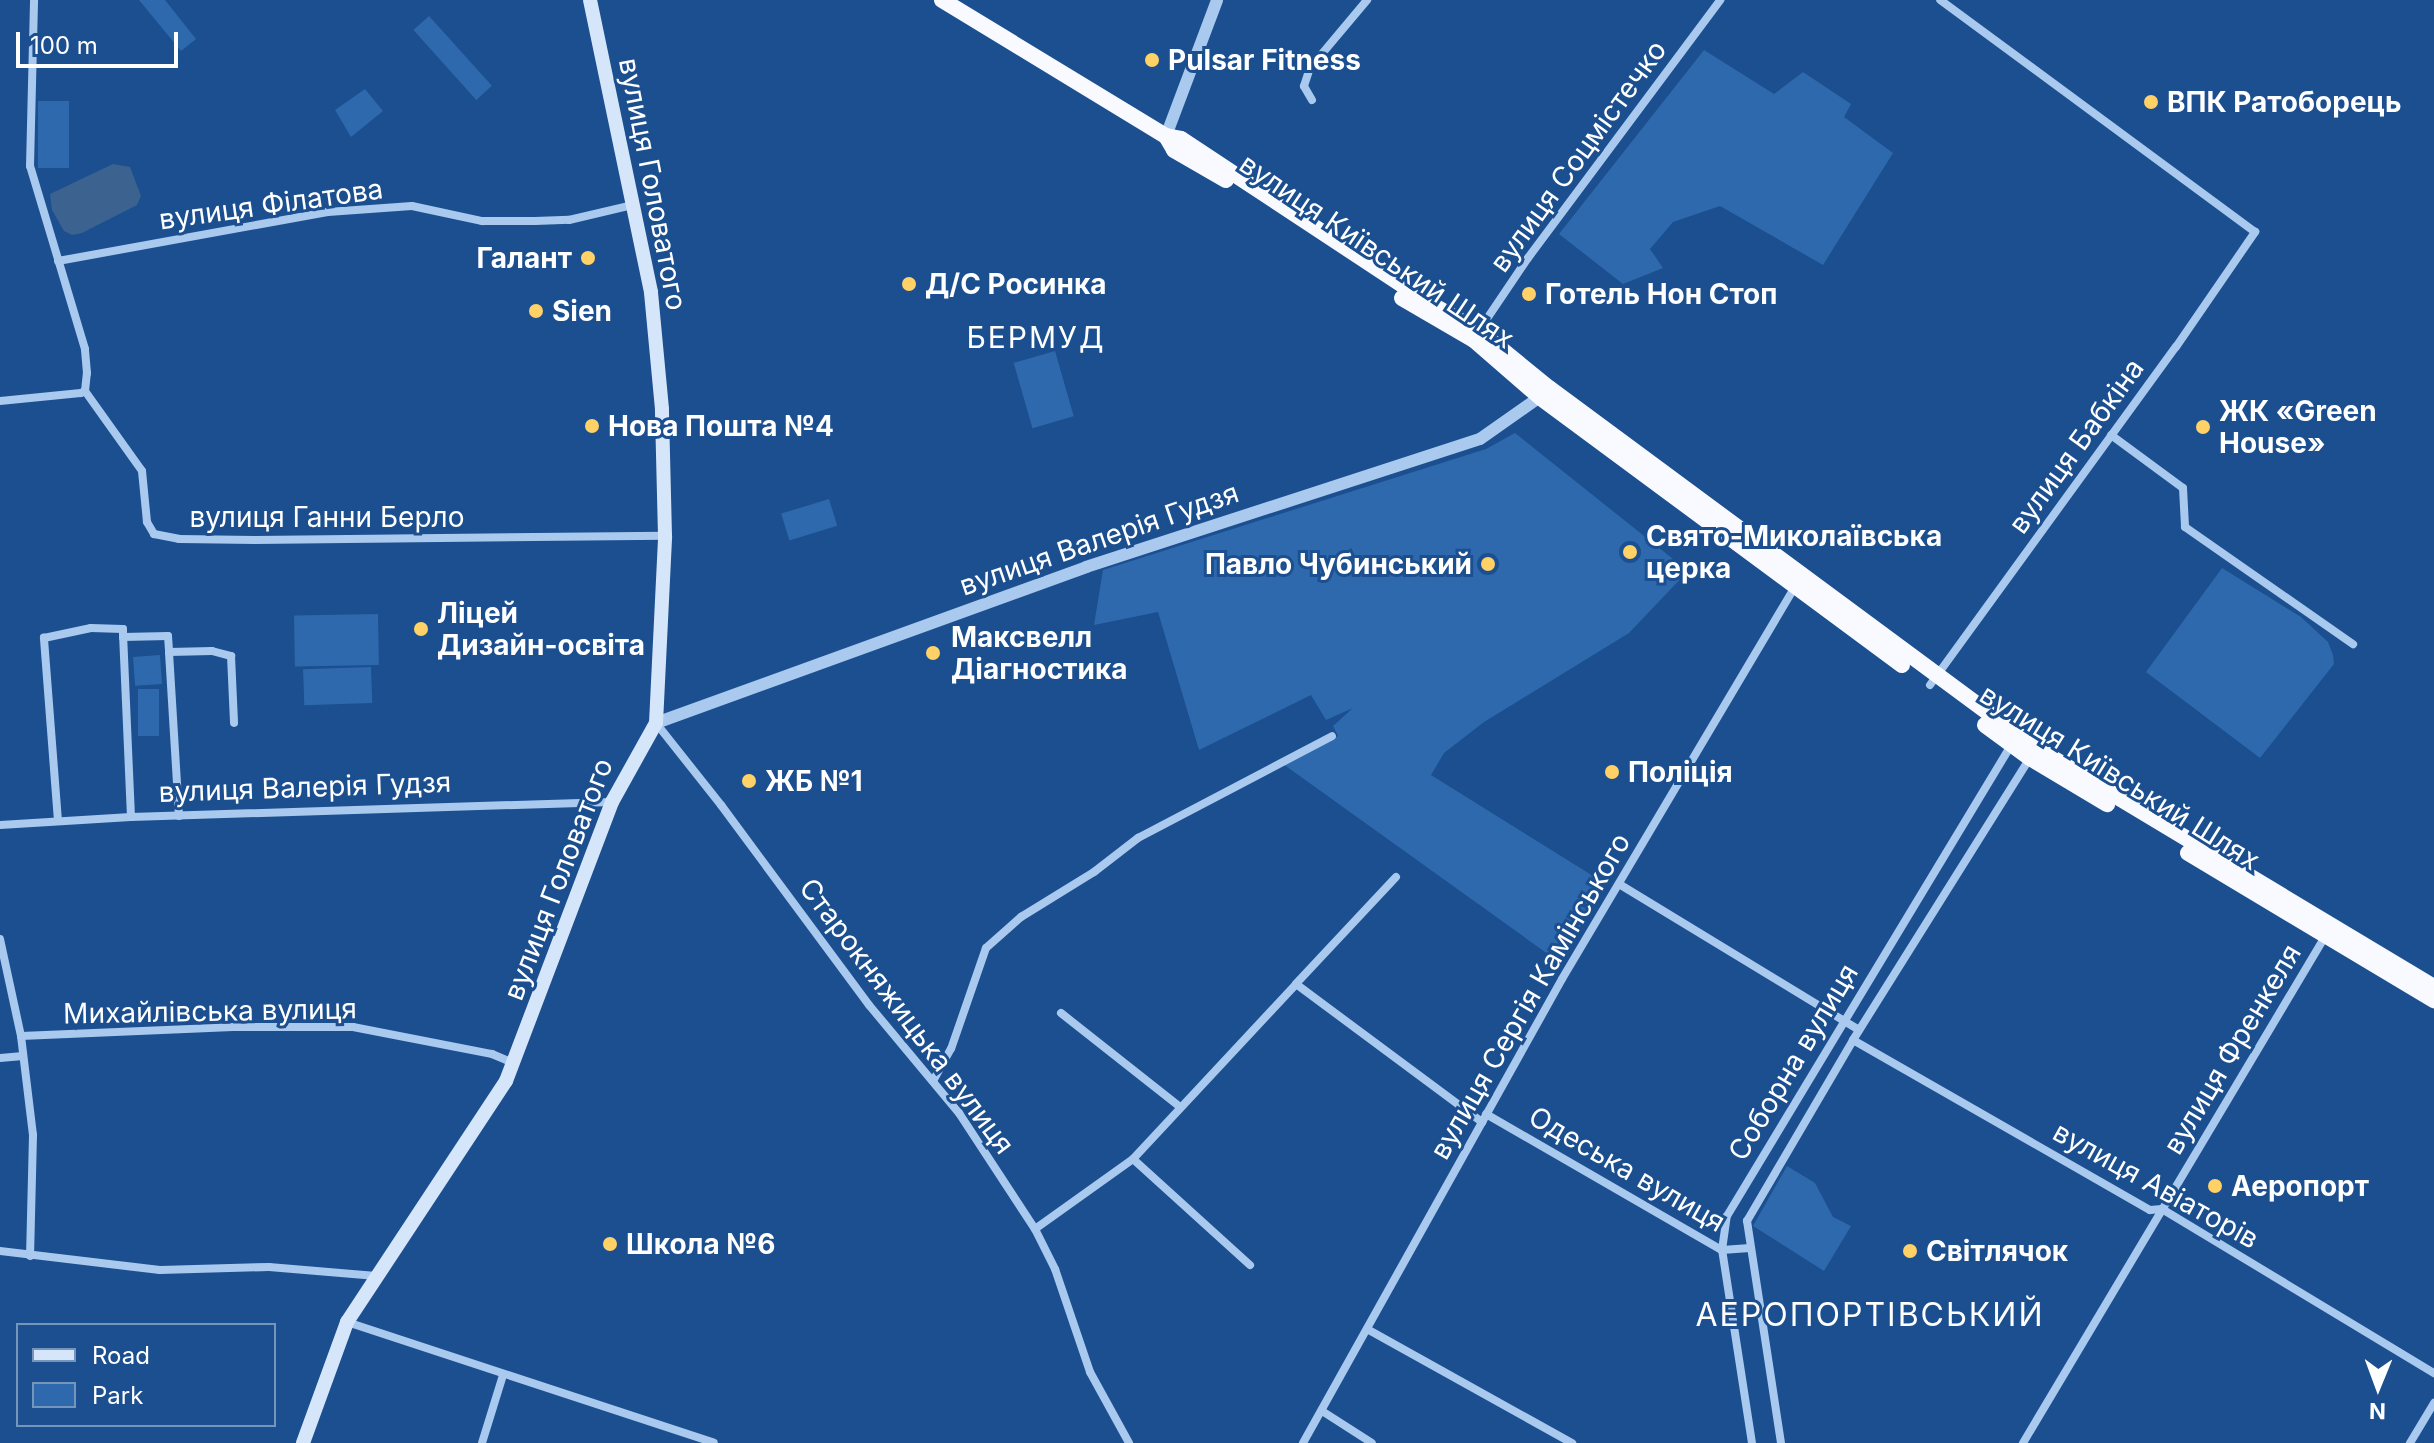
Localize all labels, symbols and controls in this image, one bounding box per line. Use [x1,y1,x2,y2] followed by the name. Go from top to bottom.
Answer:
[20,16,182,66] scale bar
[30,31,98,60] text: 100 m
[1483,34,1673,278] street label: вулиця Соцмістечко
[1168,43,1361,77] place label: Pulsar Fitness
[1143,51,1161,69] marker: Pulsar Fitness
[612,55,694,313] street label: вулиця Головатого
[2167,85,2402,119] place label: ВПК Ратоборець
[2142,93,2160,111] marker: ВПК Ратоборець
[1234,147,1520,355] street label: вулиця Київський Шлях
[157,172,385,236] street label: вулиця Філатова
[477,241,572,275] place label: Галант
[579,249,597,267] marker: Галант
[925,267,1107,301] place label: Д/С Росинка
[900,275,918,293] marker: Д/С Росинка
[1545,277,1777,311] place label: Готель Нон Стоп
[1520,285,1538,303] marker: Готель Нон Стоп
[552,294,612,328] place label: Sien
[527,302,545,320] marker: Sien
[966,319,1106,355] district label: БЕРМУД
[2001,352,2151,540] street label: вулиця Бабкіна
[2219,394,2377,460] place label: ЖК «Green House»
[608,409,834,443] place label: Нова Пошта №4
[583,417,601,435] marker: Нова Пошта №4
[2194,418,2212,436] marker: ЖК «Green House»
[955,475,1243,603] street label: вулиця Валерія Гудзя
[190,500,464,534] street label: вулиця Ганни Берло
[1646,519,1942,585] place label: Свято-Миколаївська церка
[1621,543,1639,561] marker: Свято-Миколаївська церка
[1205,547,1472,581] place label: Павло Чубинський
[1479,555,1497,573] marker: Павло Чубинський
[437,596,645,662] place label: Ліцей Дизайн-освіта
[412,620,430,638] marker: Ліцей Дизайн-освіта
[951,620,1128,686] place label: Максвелл Діагностика
[922,642,944,664] marker: Максвелл Діагностика
[1974,677,2266,877] street label: вулиця Київський Шлях
[496,753,620,1005] street label: вулиця Головатого
[1628,755,1733,789] place label: Поліція
[1603,763,1621,781] marker: Поліція
[765,764,863,798] place label: ЖБ №1
[158,765,452,809] street label: вулиця Валерія Гудзя
[740,772,758,790] marker: ЖБ №1
[1423,827,1637,1165] street label: вулиця Сергія Камінського
[792,872,1022,1160] street label: Старокняжицька вулиця
[2156,938,2308,1160] street label: вулиця Френкеля
[1721,958,1865,1166] street label: Соборна вулиця
[63,992,357,1030] street label: Михайлівська вулиця
[1523,1099,1731,1239] street label: Одеська вулиця
[2047,1115,2265,1255] street label: вулиця Авіаторів
[2231,1169,2369,1203] place label: Аеропорт
[2206,1177,2224,1195] marker: Аеропорт
[626,1227,775,1261] place label: Школа №6
[1926,1234,2068,1268] place label: Світлячок
[601,1235,619,1253] marker: Школа №6
[1901,1242,1919,1260] marker: Світлячок
[1696,1296,2044,1334] district label: АЕРОПОРТІВСЬКИЙ
[16,1323,276,1427] legend
[92,1341,150,1370] text: Road
[2338,1347,2418,1427] north arrow
[92,1381,143,1410] text: Park
[2369,1398,2386,1424] text: N

